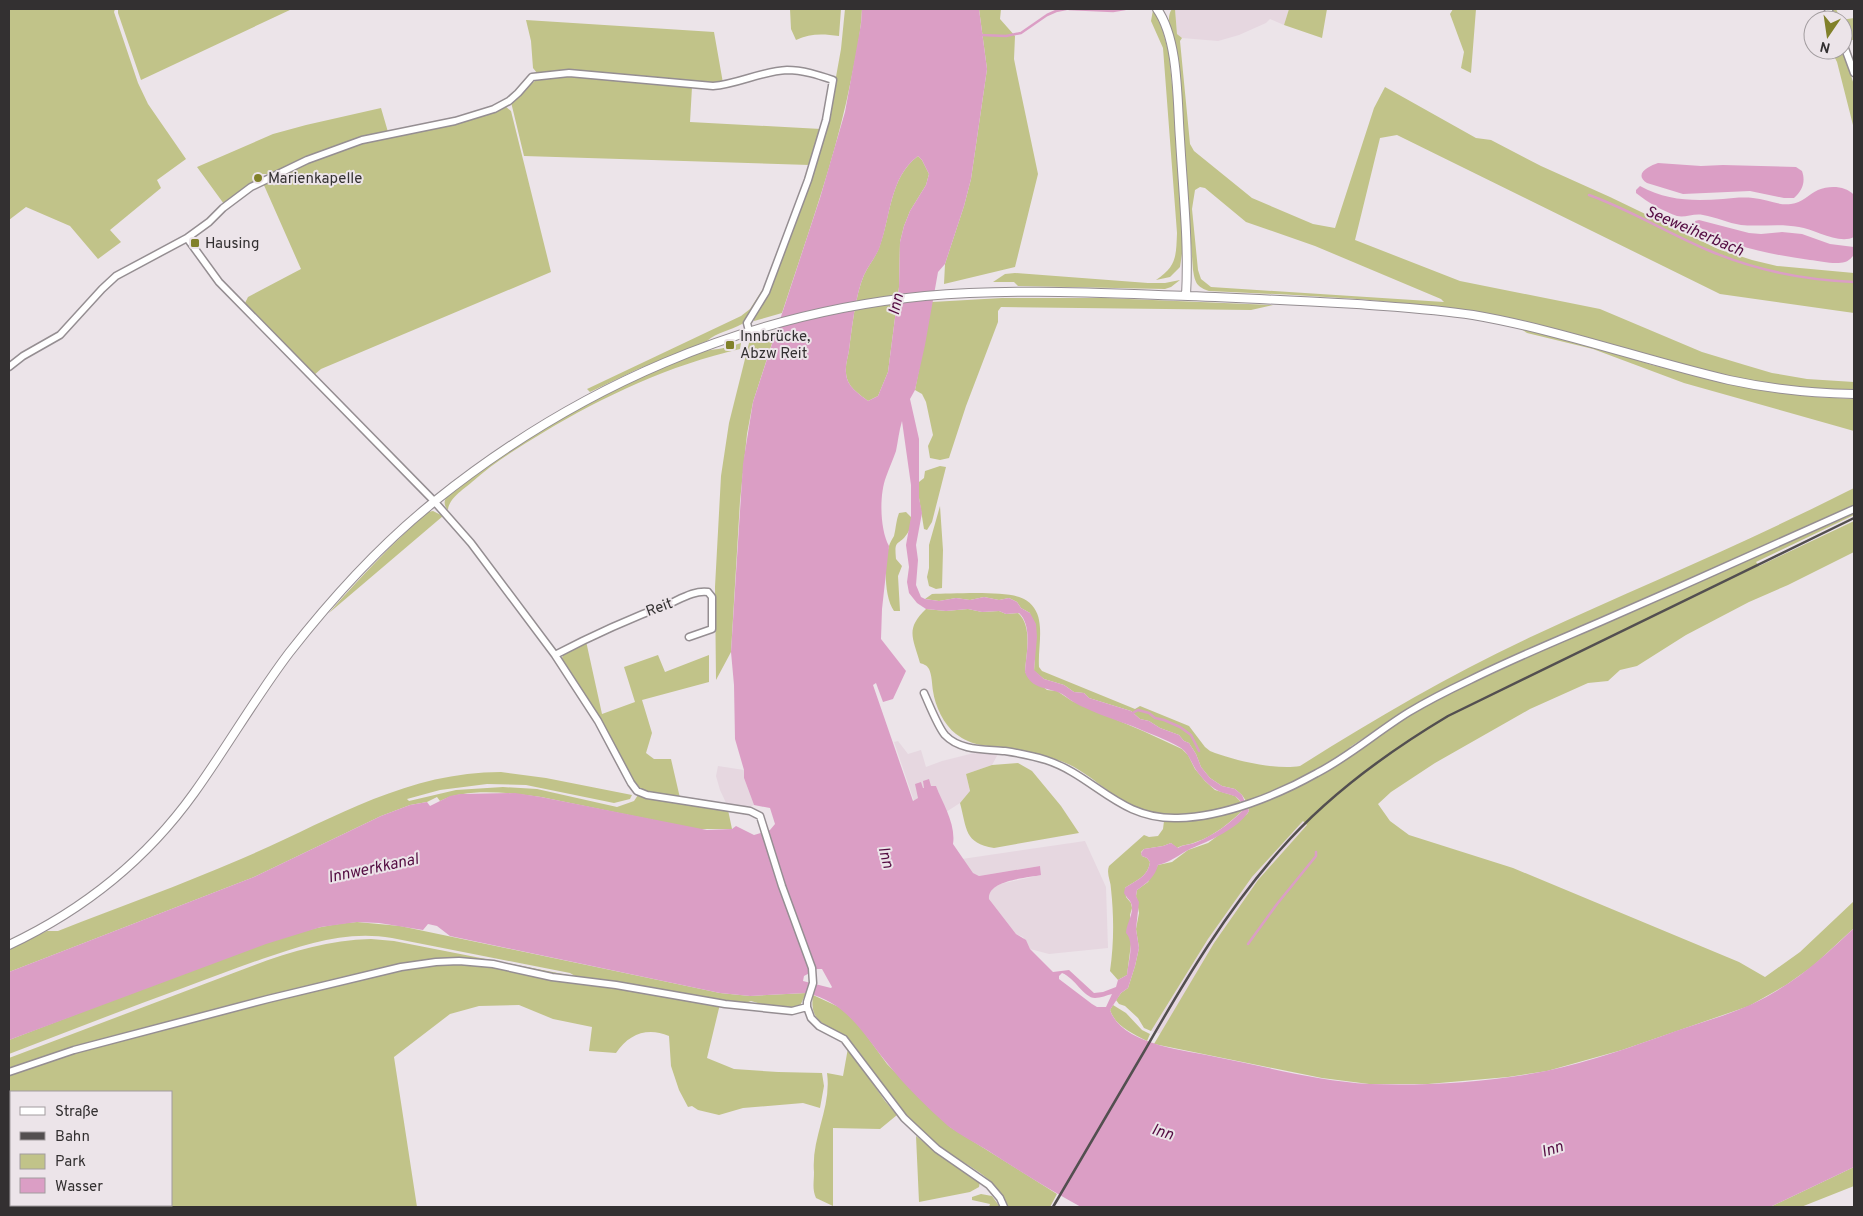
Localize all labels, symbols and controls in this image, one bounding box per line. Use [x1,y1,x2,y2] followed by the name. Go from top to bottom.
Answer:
[1803,10,1853,60] north arrow
[1819,37,1832,56] text: N
[268,170,362,189] place label: Marienkapelle
[252,172,264,184] marker: Marienkapelle
[1642,202,1747,262] water label: Seeweiherbach
[205,235,259,254] place label: Hausing
[189,237,201,249] marker: Hausing
[885,291,909,317] water label: Inn
[740,328,810,364] place label: Innbrücke, Abzw Reit
[724,339,736,351] marker: Innbrücke, Abzw Reit
[644,595,676,622] street label: Reit
[873,844,898,871] water label: Inn
[326,849,421,888] water label: Innwerkkanal
[10,1091,172,1206] legend
[55,1103,99,1122] text: Straße
[1149,1120,1176,1146] water label: Inn
[55,1128,90,1147] text: Bahn
[1539,1137,1566,1163] water label: Inn
[55,1153,86,1172] text: Park
[55,1178,103,1197] text: Wasser

